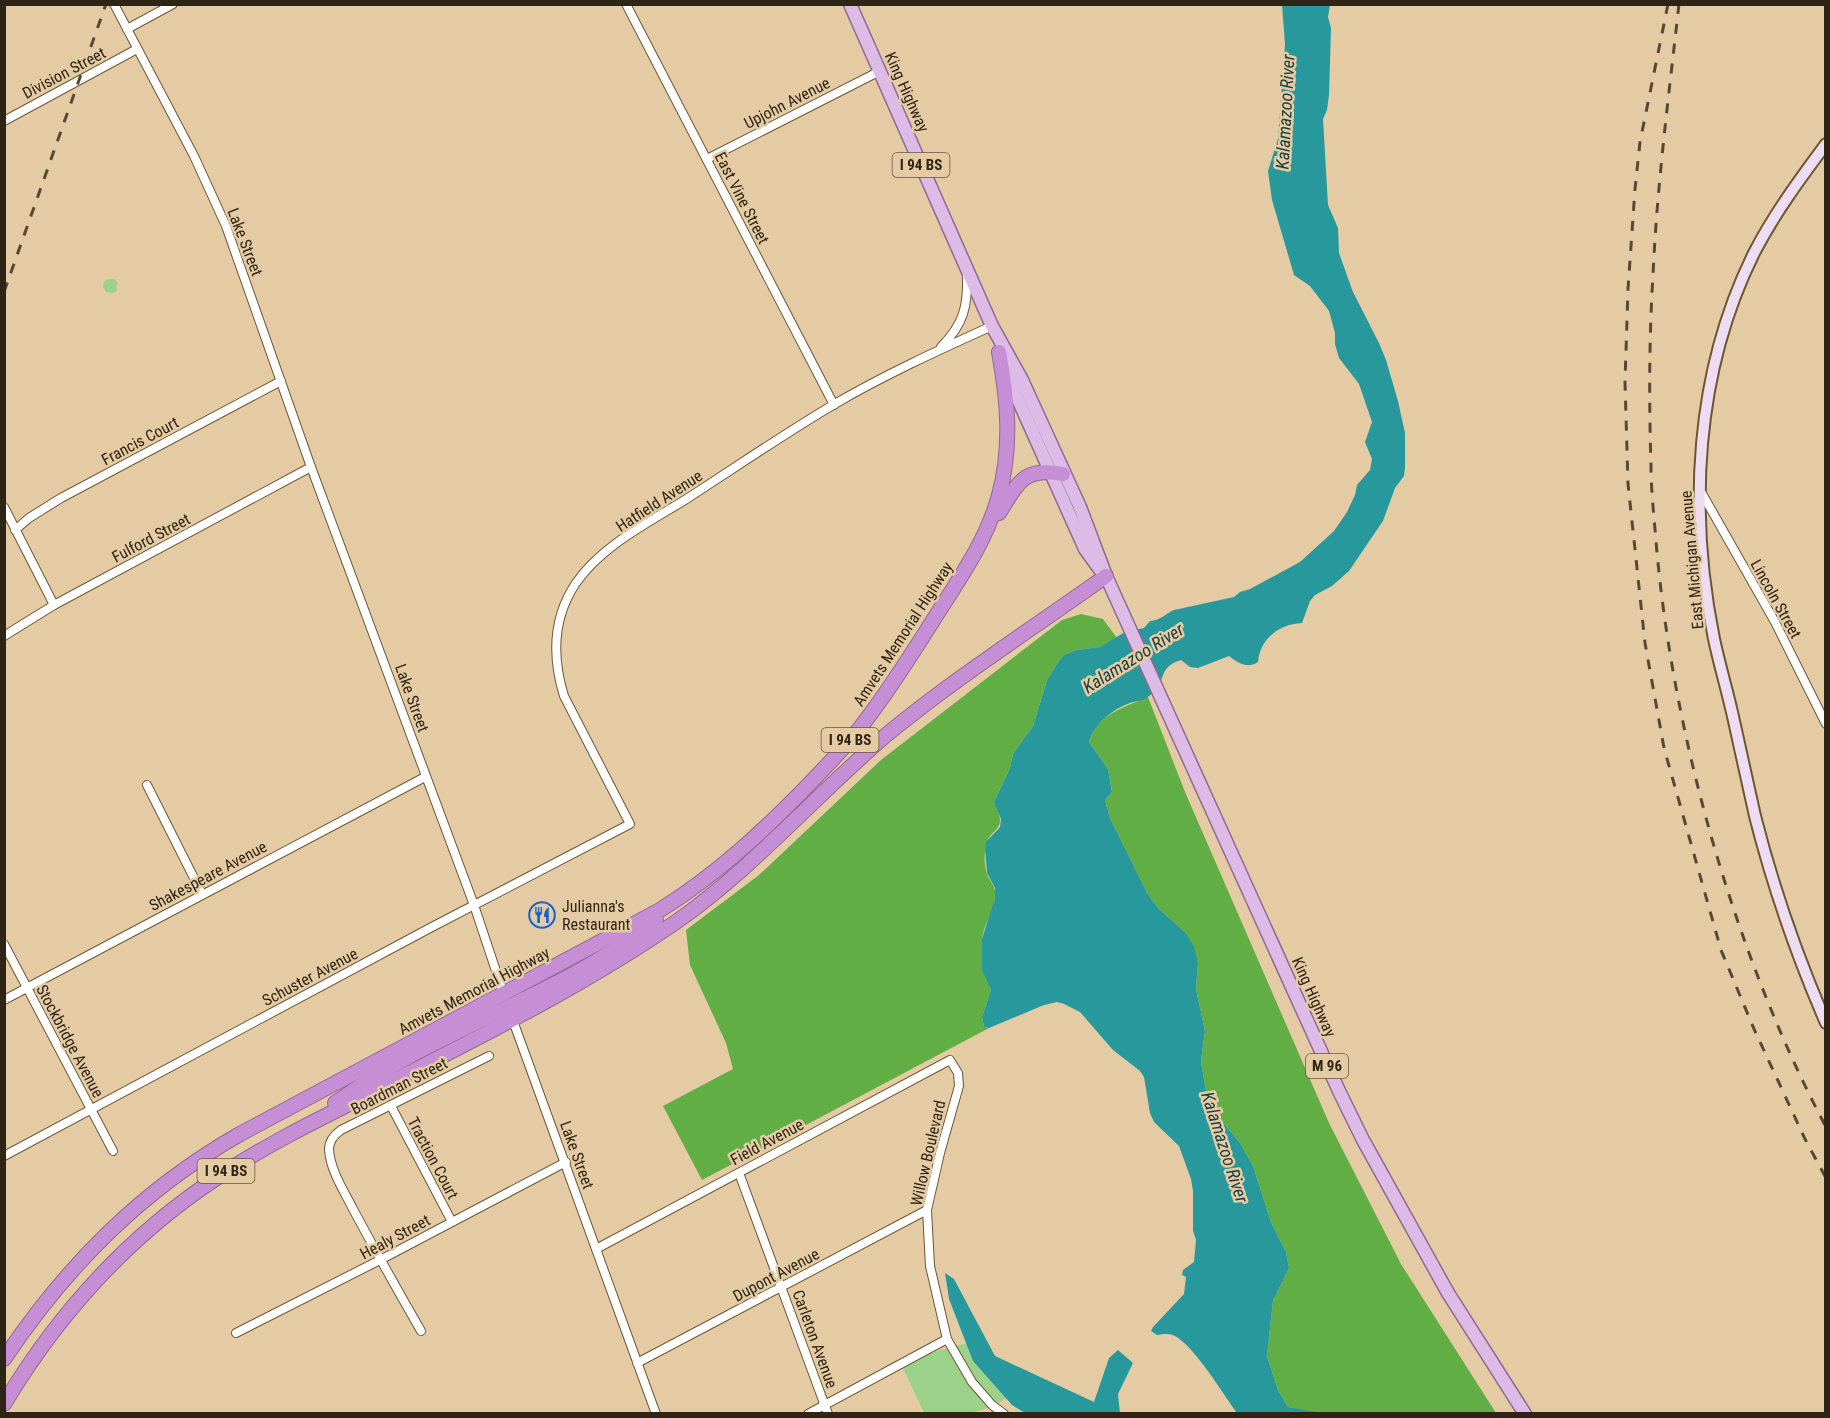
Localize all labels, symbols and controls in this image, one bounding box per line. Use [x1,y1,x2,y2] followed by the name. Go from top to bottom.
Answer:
[19,43,109,103] street label: Division Street
[881,49,933,135] street label: King Highway
[1272,53,1299,170] water label: Kalamazoo River
[741,73,833,133] street label: Upjohn Avenue
[711,149,773,247] street label: East Vine Street
[892,153,950,177] road number: I 94 BS
[223,205,267,279] street label: Lake Street
[98,413,182,469] street label: Francis Court
[612,466,706,536] street label: Hatfield Avenue
[1676,490,1708,630] street label: East Michigan Avenue
[109,509,194,567] street label: Fulford Street
[1747,556,1806,642] street label: Lincoln Street
[849,558,957,710] street label: Amvets Memorial Highway
[1079,618,1188,697] water label: Kalamazoo River
[391,661,433,735] street label: Lake Street
[822,728,878,752] road number: I 94 BS
[146,837,270,915] street label: Shakespeare Avenue
[562,897,630,934] place label: Julianna's Restaurant
[527,900,557,930] restaurant icon: Julianna's Restaurant
[395,943,553,1039] street label: Amvets Memorial Highway
[259,944,361,1010] street label: Schuster Avenue
[1288,954,1340,1040] street label: King Highway
[32,981,108,1101] street label: Stockbridge Avenue
[348,1053,451,1118] street label: Boardman Street
[1306,1054,1348,1078] road number: M 96
[1197,1089,1253,1206] water label: Kalamazoo River
[907,1098,949,1208] street label: Willow Boulevard
[403,1114,463,1202] street label: Traction Court
[727,1115,807,1169] street label: Field Avenue
[556,1118,598,1192] street label: Lake Street
[198,1159,254,1183] road number: I 94 BS
[357,1211,434,1263] street label: Healy Street
[730,1244,822,1306] street label: Dupont Avenue
[788,1287,842,1391] street label: Carleton Avenue

